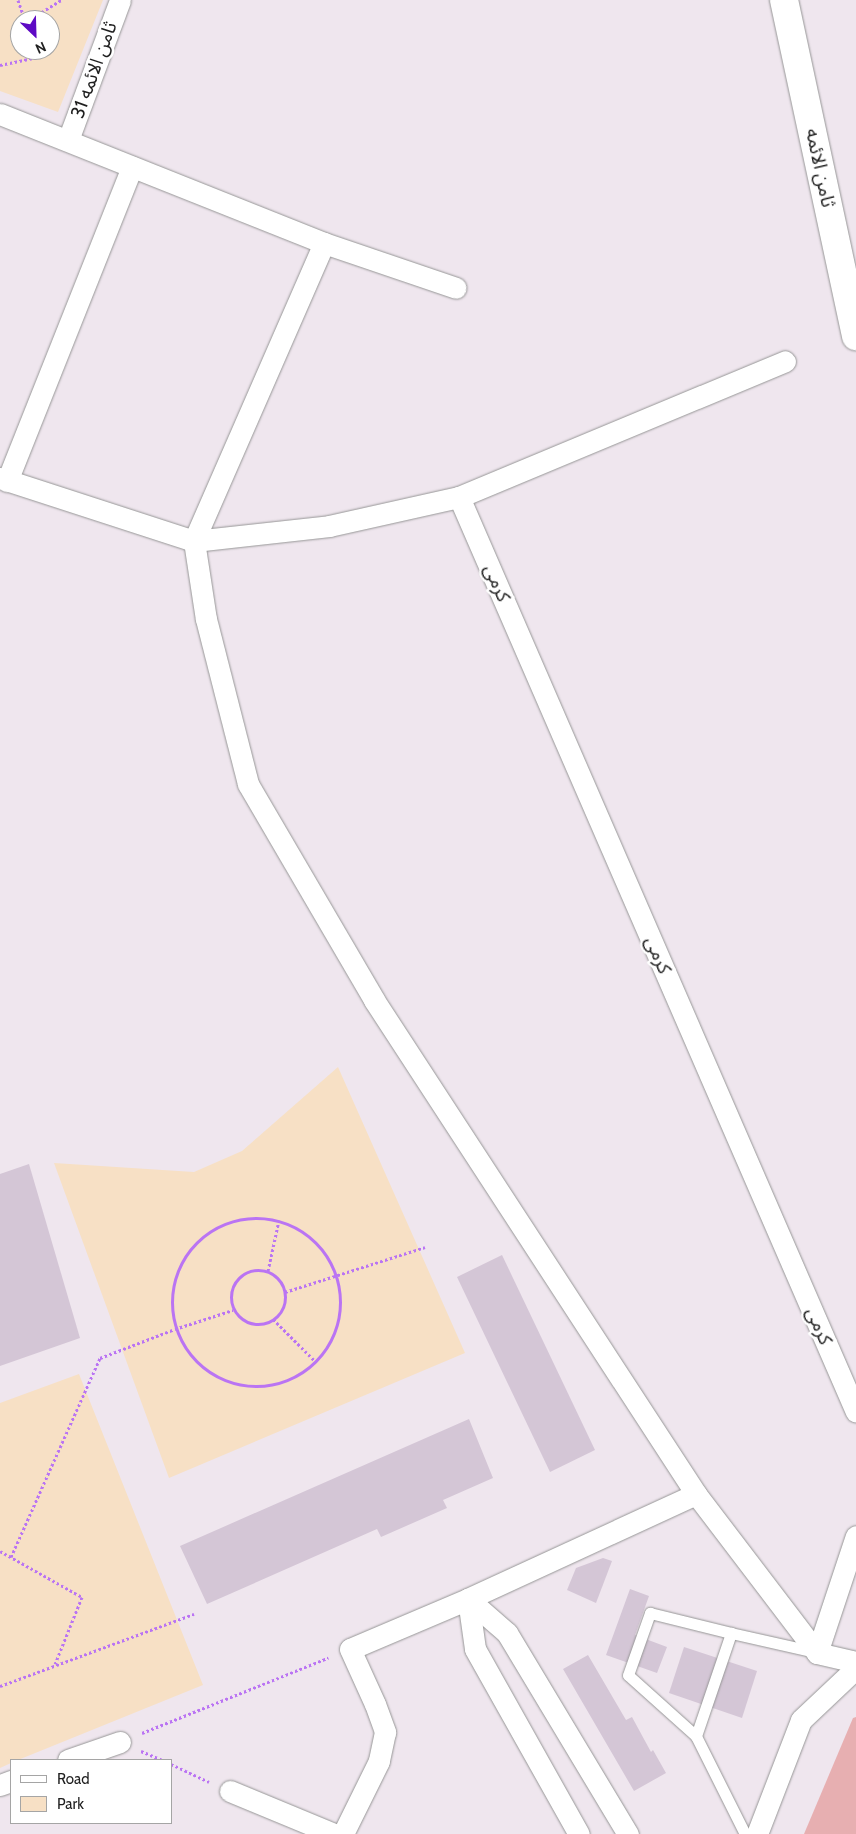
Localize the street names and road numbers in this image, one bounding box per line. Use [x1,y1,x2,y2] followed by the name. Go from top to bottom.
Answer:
[66,19,122,121] street label: ثامن الائمه 31
[801,126,839,210] street label: ثامن الائمه
[479,561,515,605] street label: کرمی
[640,933,676,977] street label: کرمی
[801,1304,837,1348] street label: کرمی

